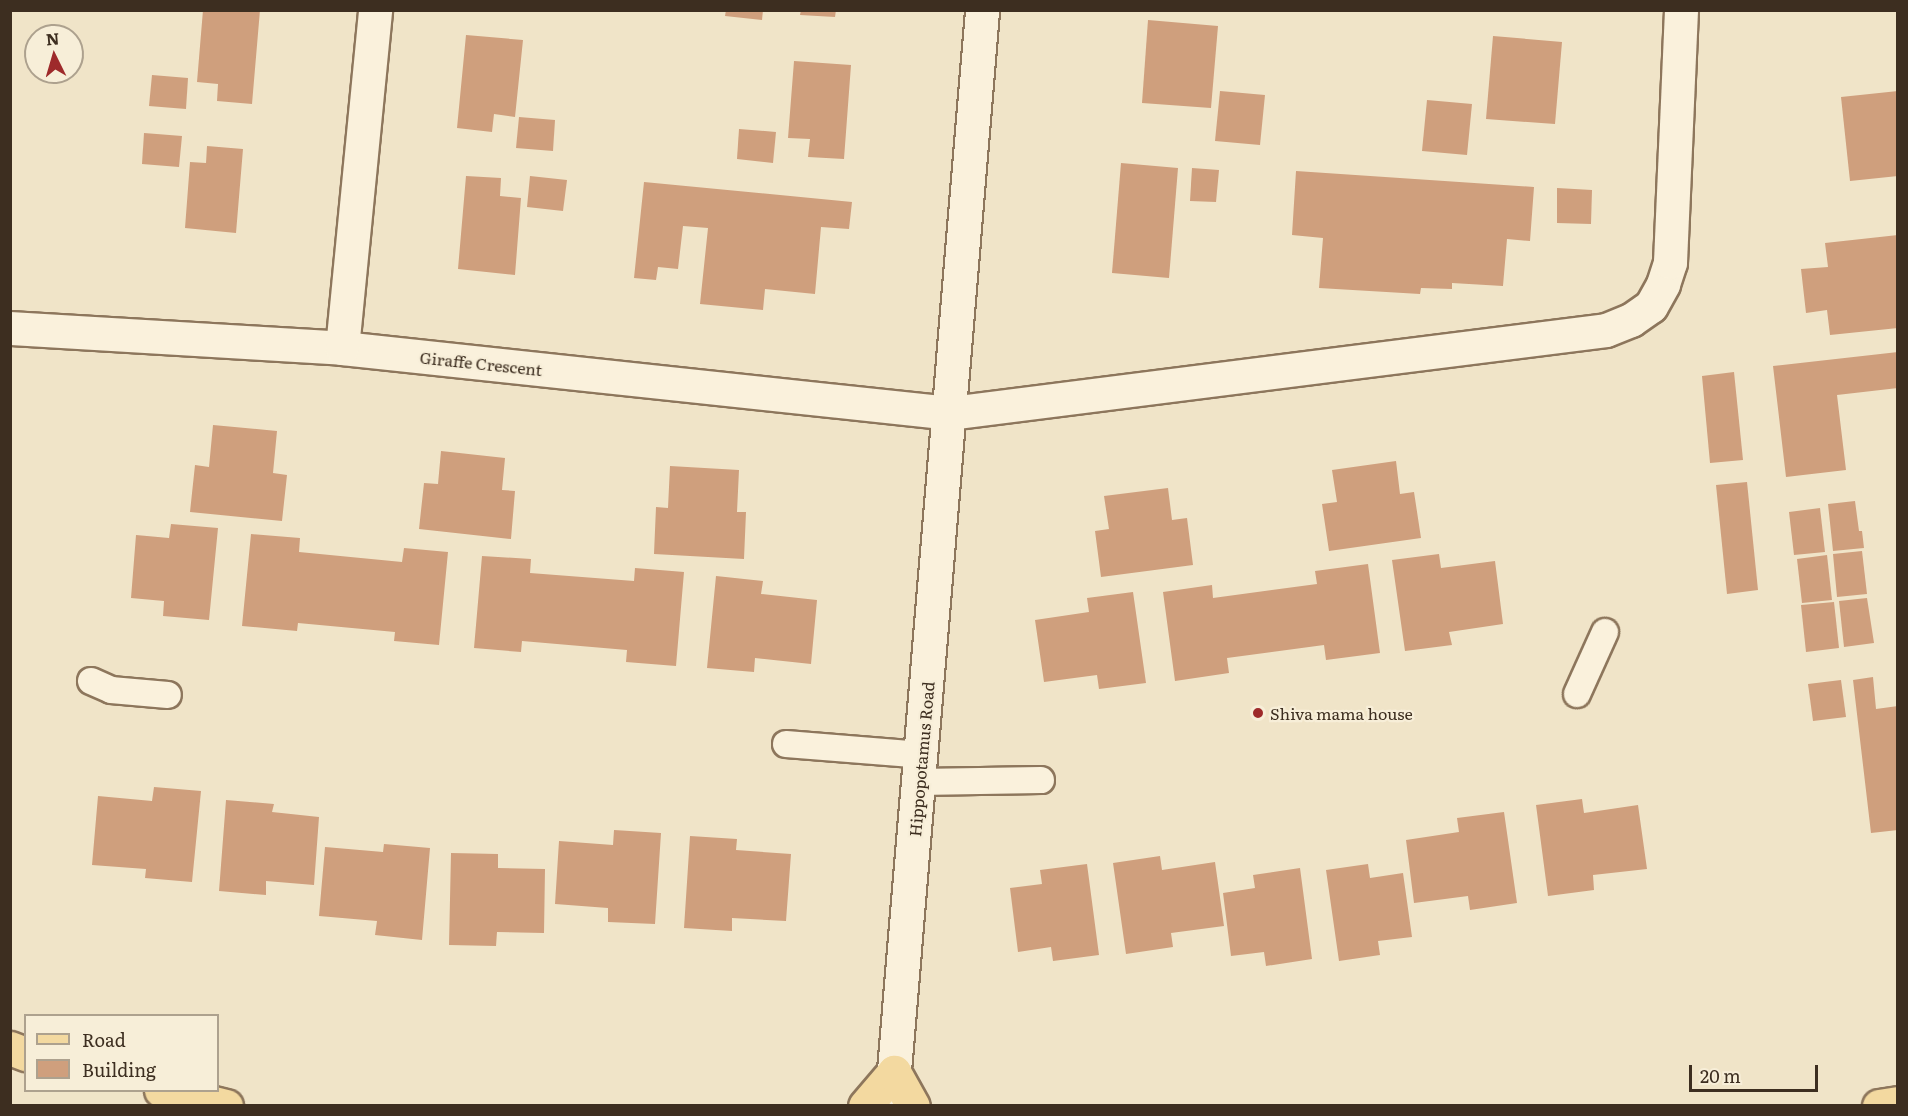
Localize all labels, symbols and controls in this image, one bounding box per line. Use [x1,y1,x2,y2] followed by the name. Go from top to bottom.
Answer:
[24,24,84,84] north arrow
[45,26,60,51] text: N
[419,347,543,379] street label: Giraffe Crescent
[905,681,937,837] street label: Hippopotamus Road
[1270,703,1413,723] place label: Shiva mama house
[1251,706,1265,720] marker: Shiva mama house
[24,1014,219,1092] legend
[82,1026,126,1053] text: Road
[1692,1053,1821,1091] scale bar
[82,1056,156,1083] text: Building
[1700,1062,1741,1089] text: 20 m

